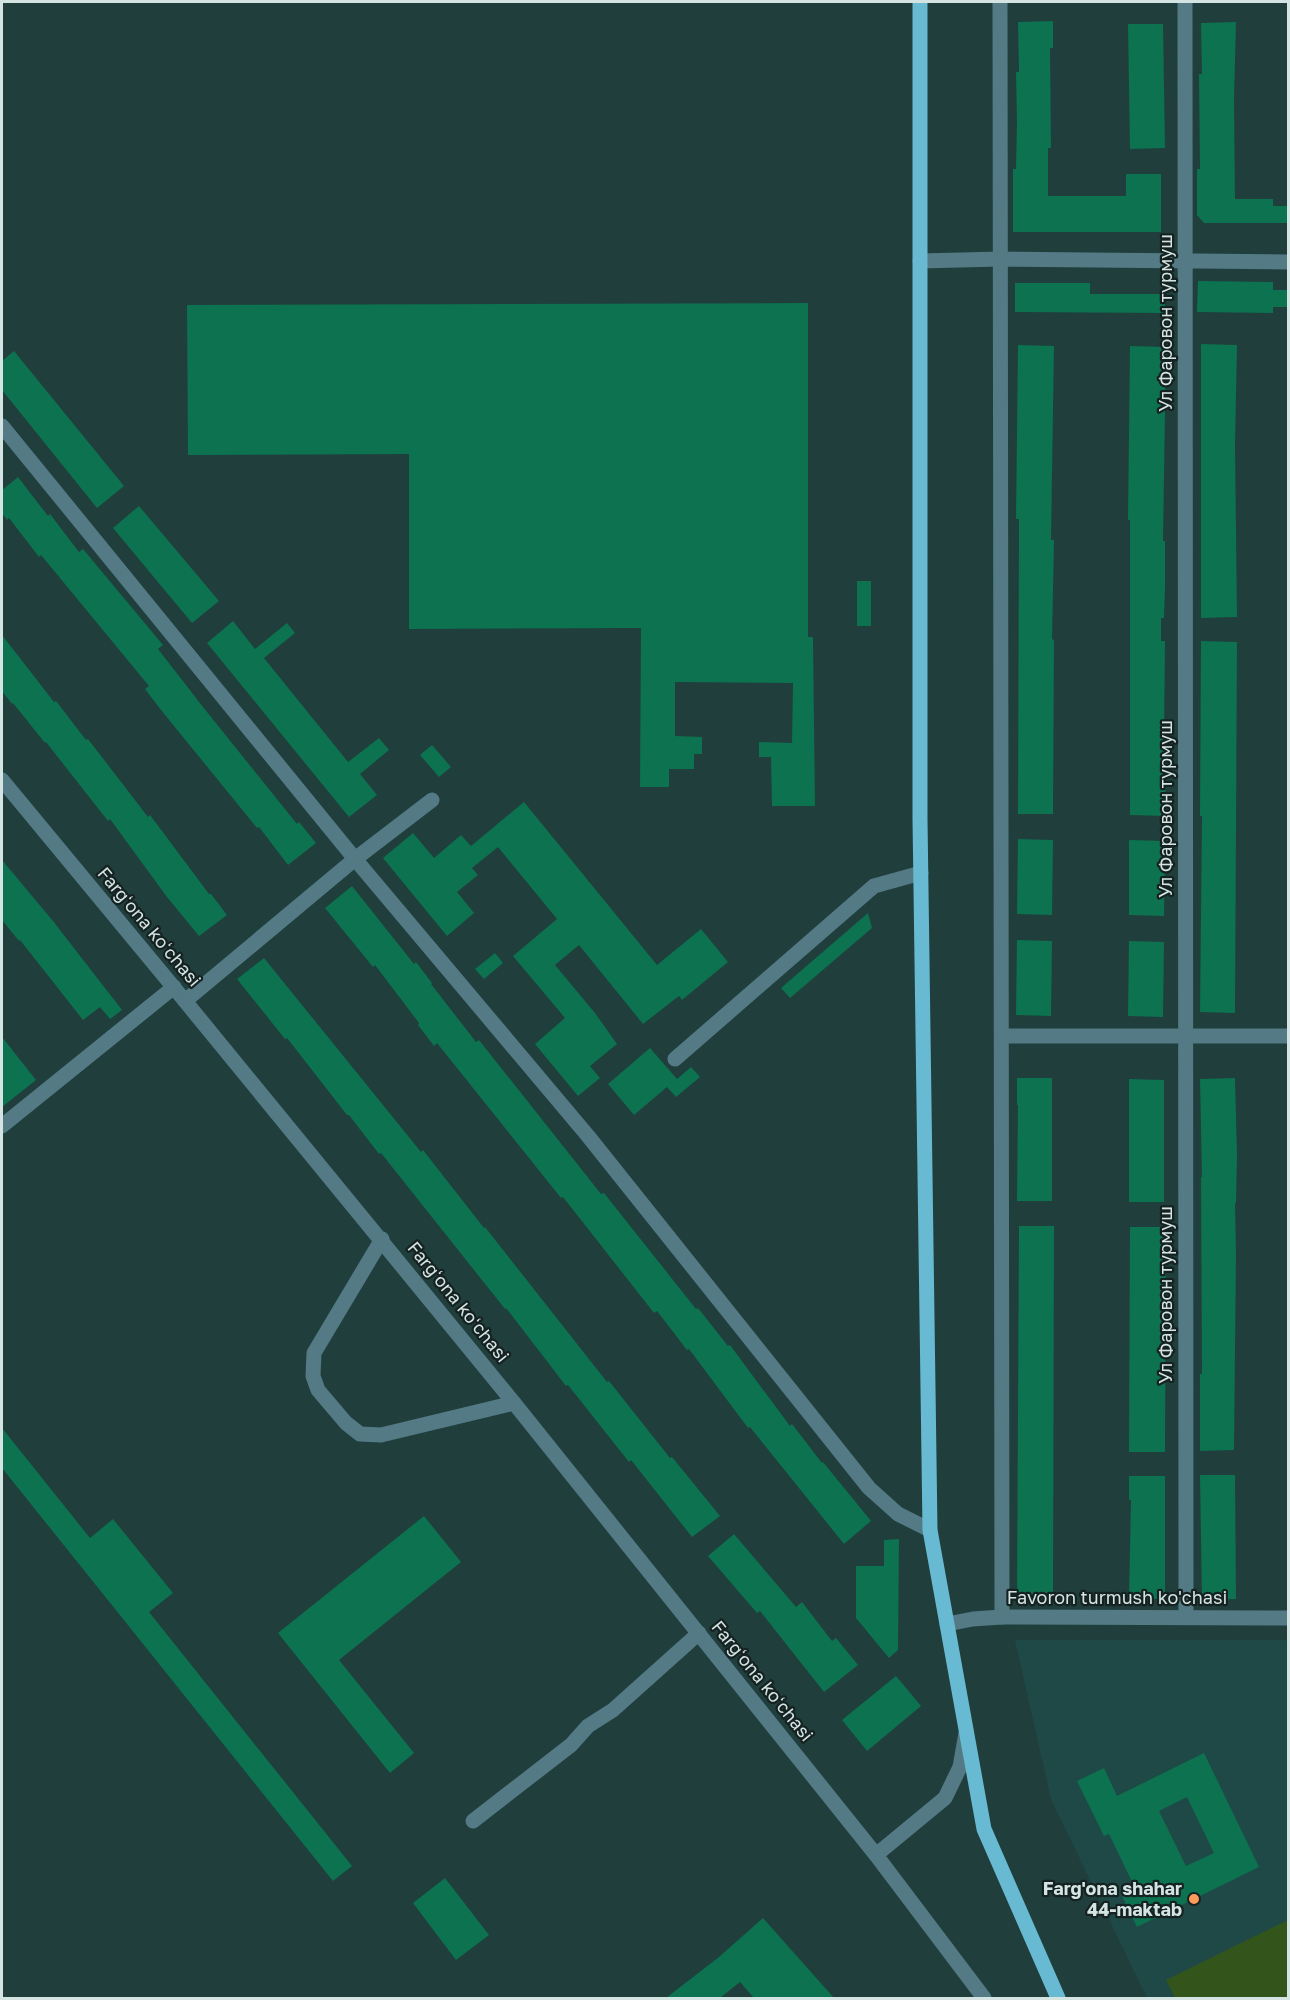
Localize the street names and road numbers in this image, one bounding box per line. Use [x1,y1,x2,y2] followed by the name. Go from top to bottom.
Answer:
[1154,234,1176,412] street label: Ул Фаровон турмуш
[1154,720,1176,898] street label: Ул Фаровон турмуш
[93,862,206,990] street label: Fargʻona koʻchasi
[1154,1206,1176,1384] street label: Ул Фаровон турмуш
[403,1237,514,1366] street label: Fargʻona koʻchasi
[1007,1586,1227,1608] street label: Favoron turmush ko'chasi
[707,1616,818,1745] street label: Fargʻona koʻchasi

